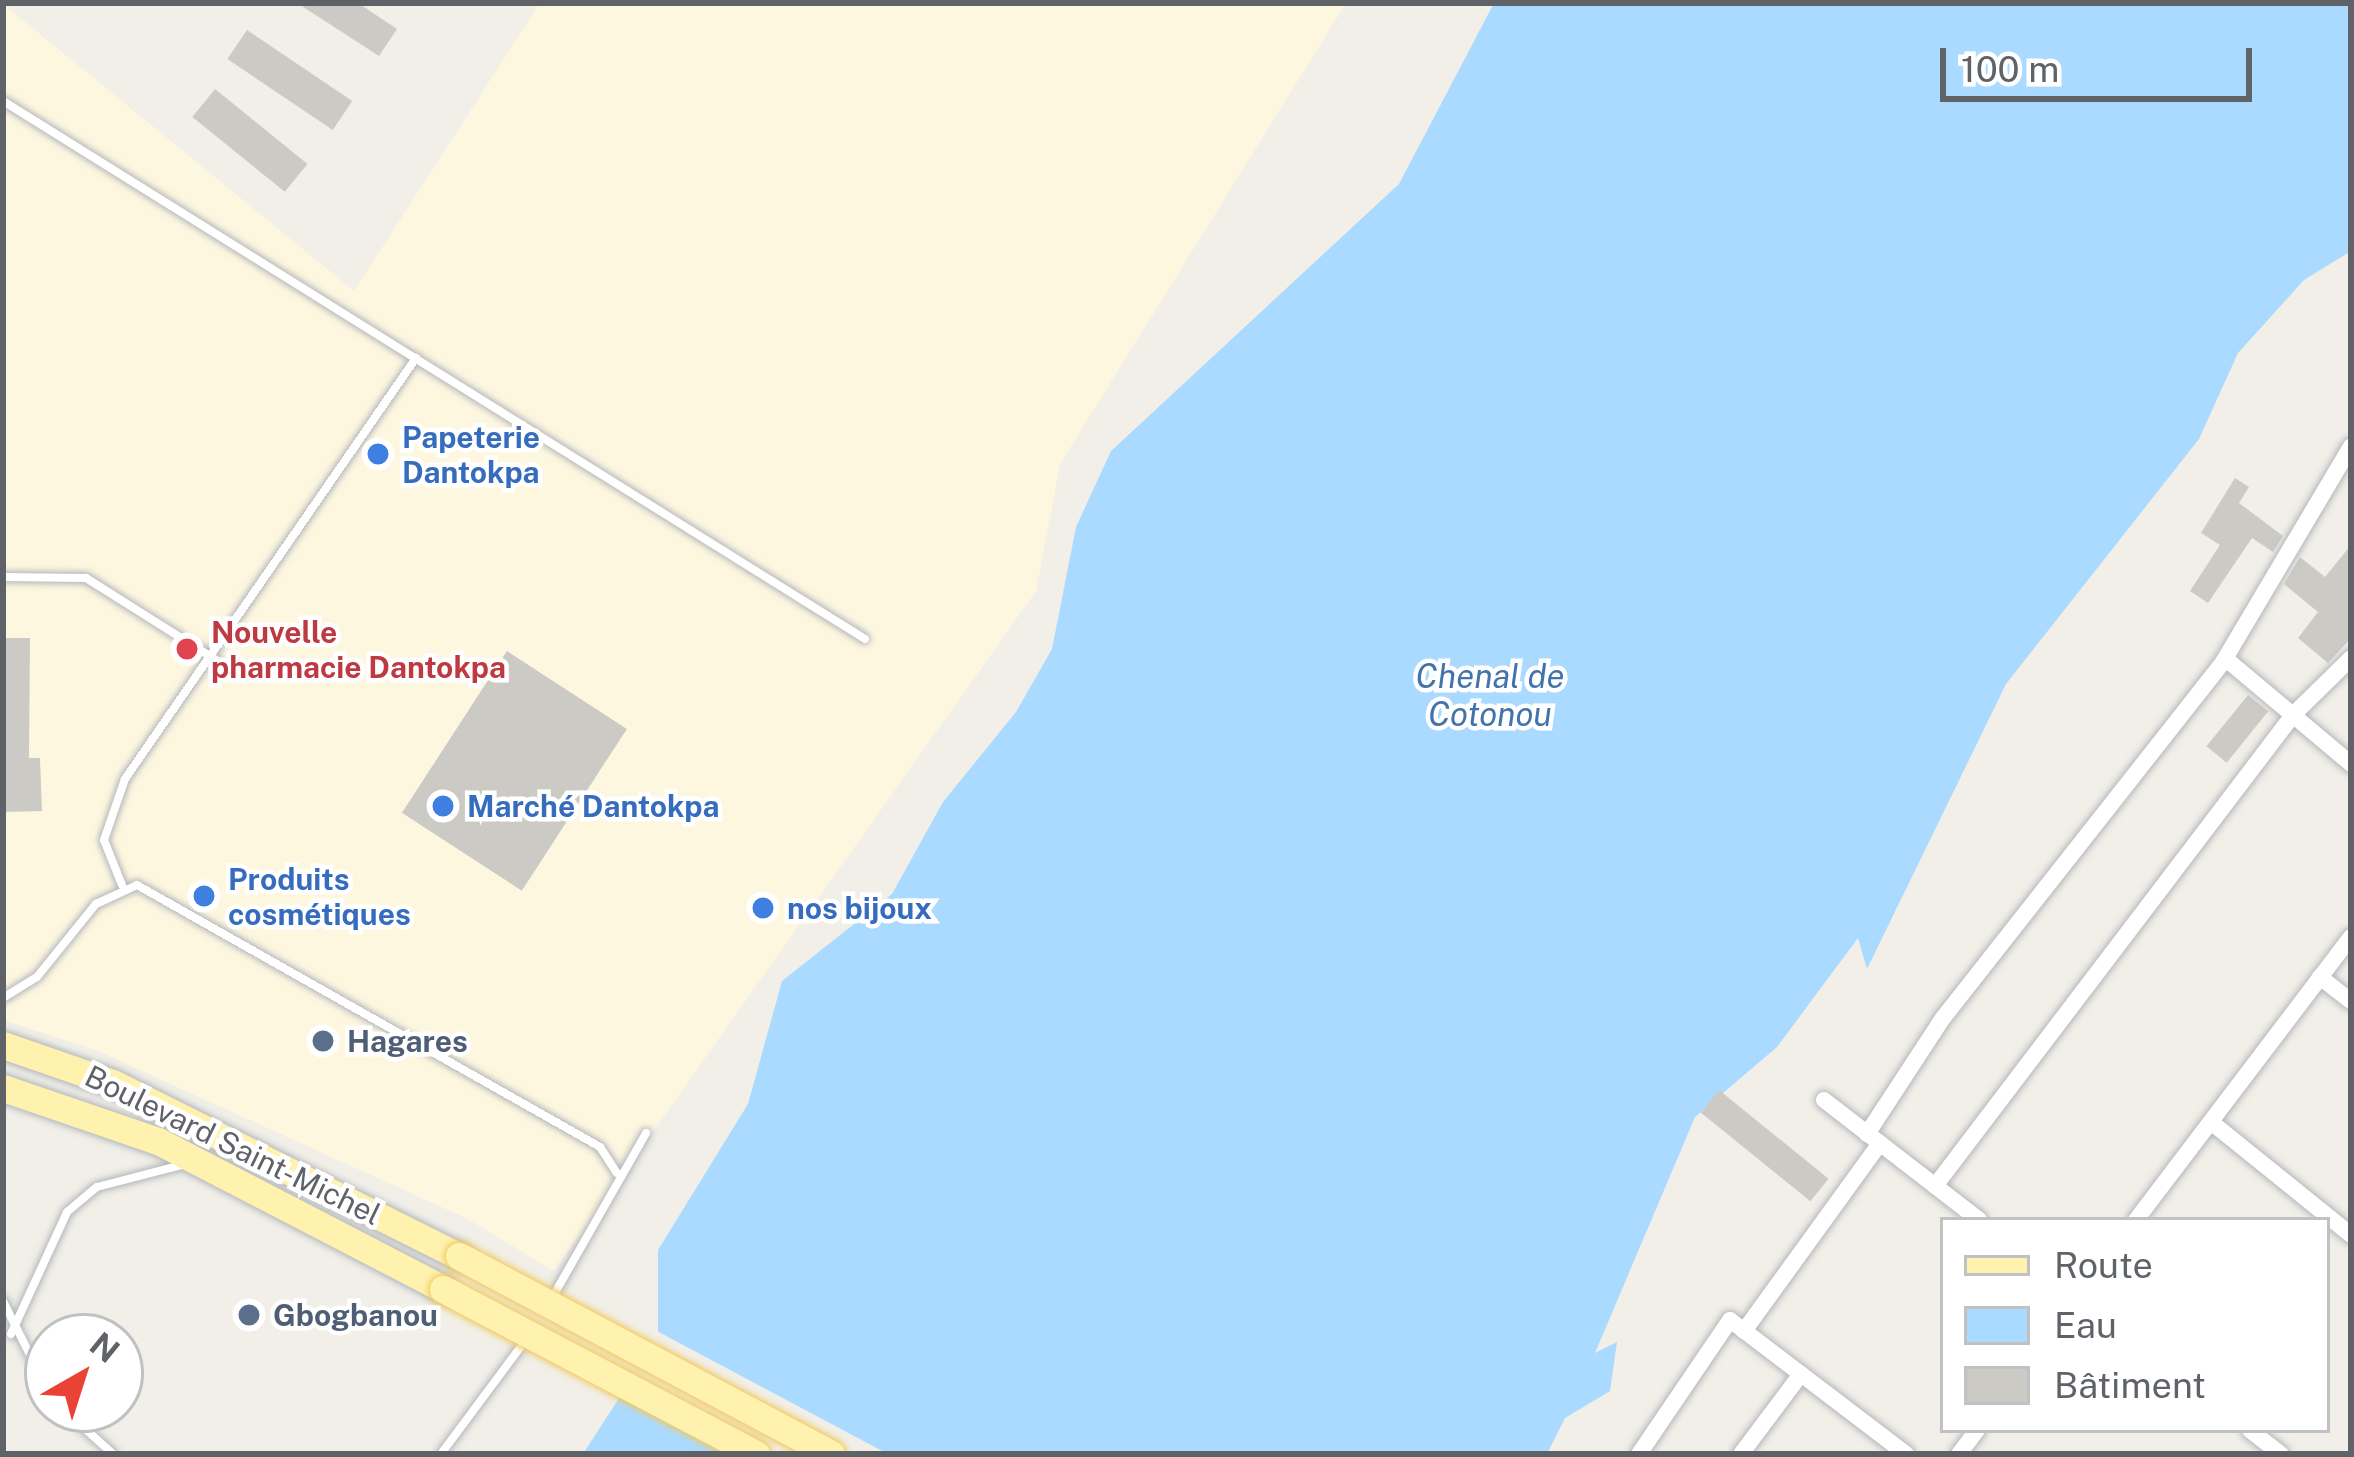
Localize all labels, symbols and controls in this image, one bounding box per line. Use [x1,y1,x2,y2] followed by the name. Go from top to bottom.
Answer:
[1946,24,2258,98] scale bar
[1961,48,2059,90] text: 100 m
[402,419,540,490] place label: Papeterie Dantokpa
[365,441,391,467] marker: Papeterie Dantokpa
[211,614,506,684] place label: Nouvelle pharmacie Dantokpa
[174,636,200,662] marker: Nouvelle pharmacie Dantokpa
[1415,657,1565,735] water label: Chenal de Cotonou
[467,788,720,824] place label: Marché Dantokpa
[430,793,456,819] marker: Marché Dantokpa
[228,861,411,932] place label: Produits cosmétiques
[191,883,217,909] marker: Produits cosmétiques
[787,890,932,926] place label: nos bijoux
[750,895,776,921] marker: nos bijoux
[347,1023,468,1059] place label: Hagares
[310,1028,336,1054] marker: Hagares
[79,1058,387,1232] street label: Boulevard Saint-Michel
[1940,1217,2330,1433] legend
[2054,1244,2153,1286] text: Route
[273,1297,438,1333] place label: Gbogbanou
[236,1302,262,1328] marker: Gbogbanou
[2054,1304,2117,1346] text: Eau
[24,1313,144,1433] north arrow
[83,1324,127,1370] text: N
[2054,1364,2206,1406] text: Bâtiment

